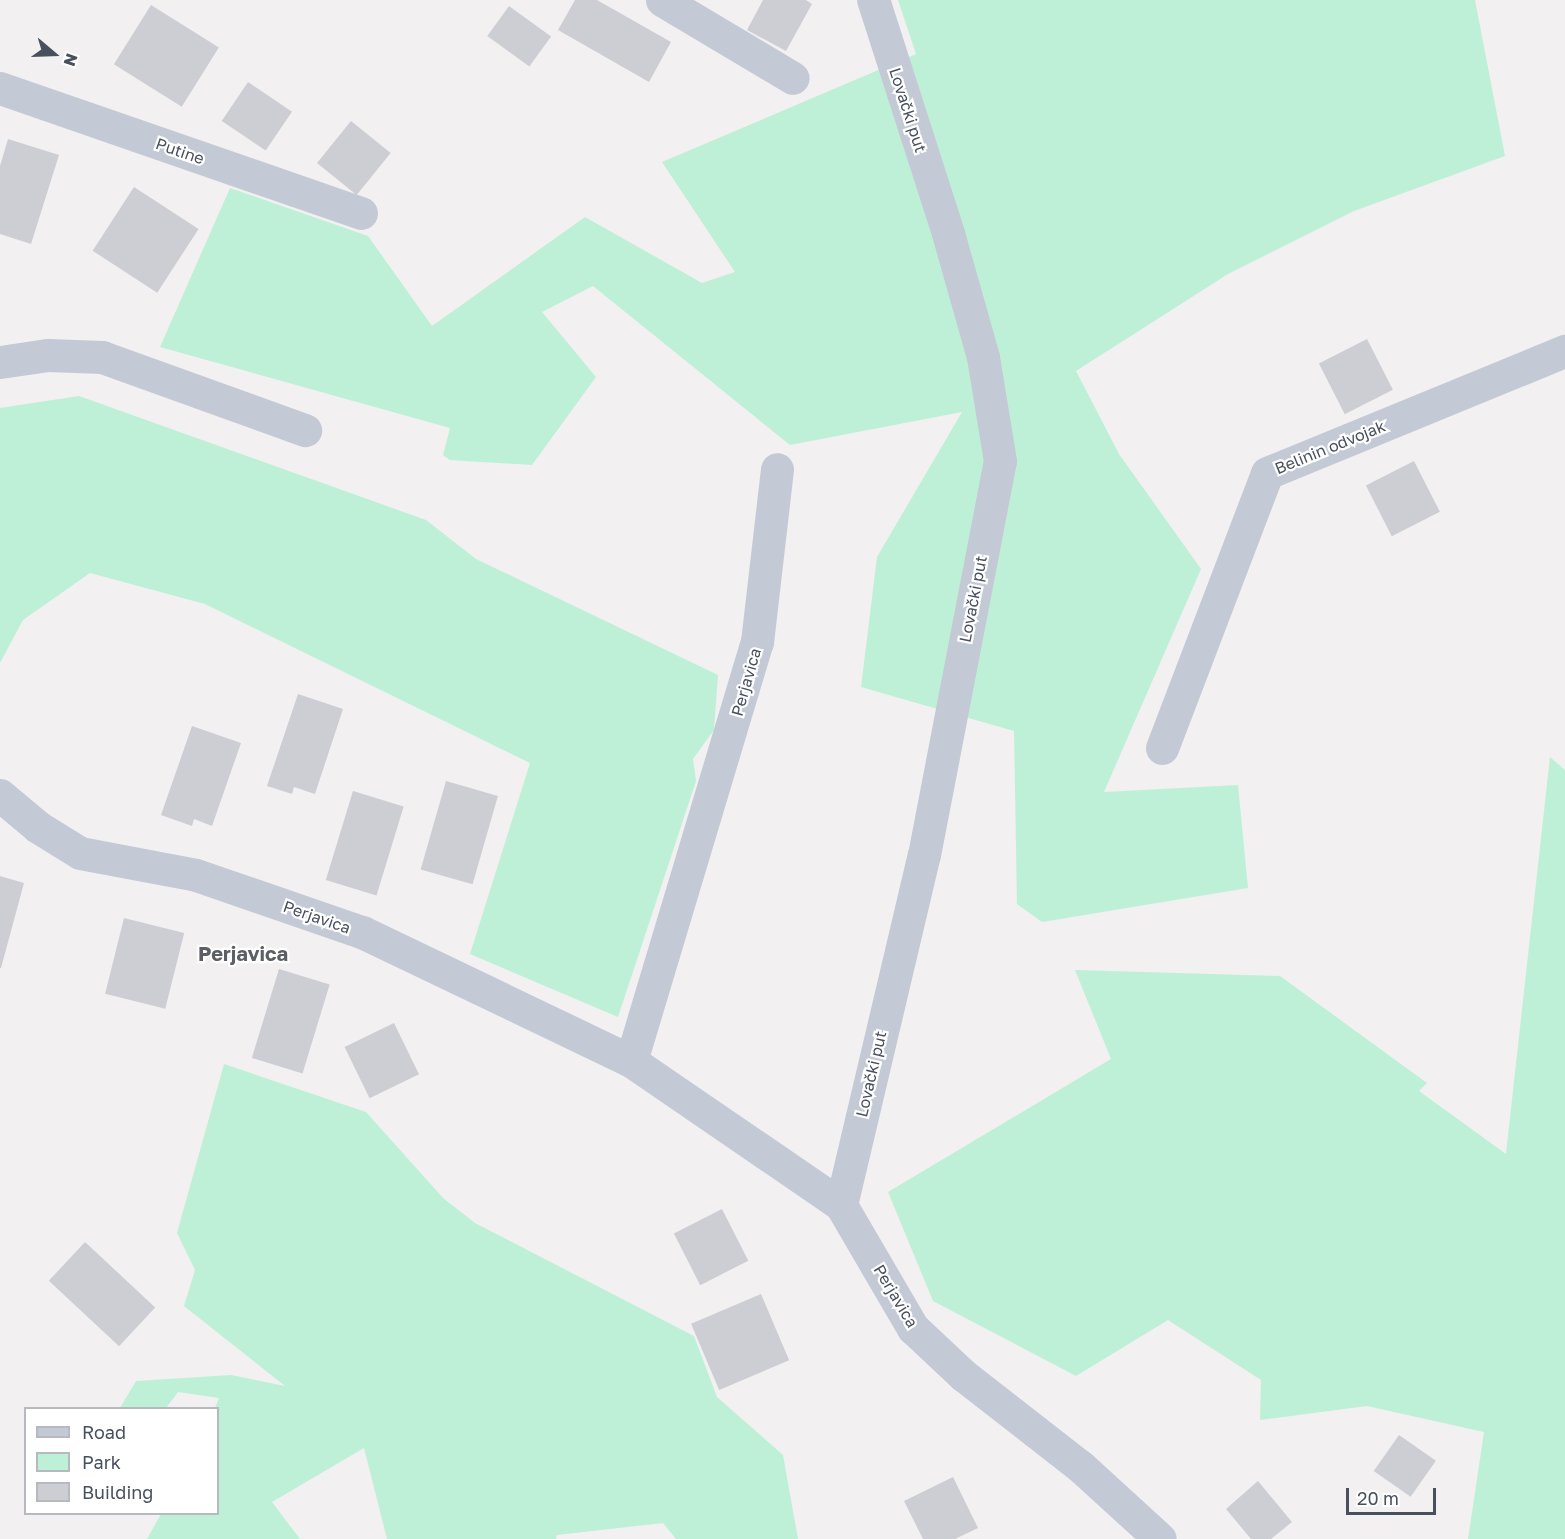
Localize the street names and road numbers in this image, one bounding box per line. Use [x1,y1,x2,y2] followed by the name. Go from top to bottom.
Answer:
[885,65,931,155] street label: Lovački put
[153,134,207,168] street label: Putine
[1272,416,1388,478] street label: Belinin odvojak
[955,554,991,644] street label: Lovački put
[727,646,765,718] street label: Perjavica
[281,897,353,937] street label: Perjavica
[852,1029,890,1119] street label: Lovački put
[870,1261,922,1331] street label: Perjavica

